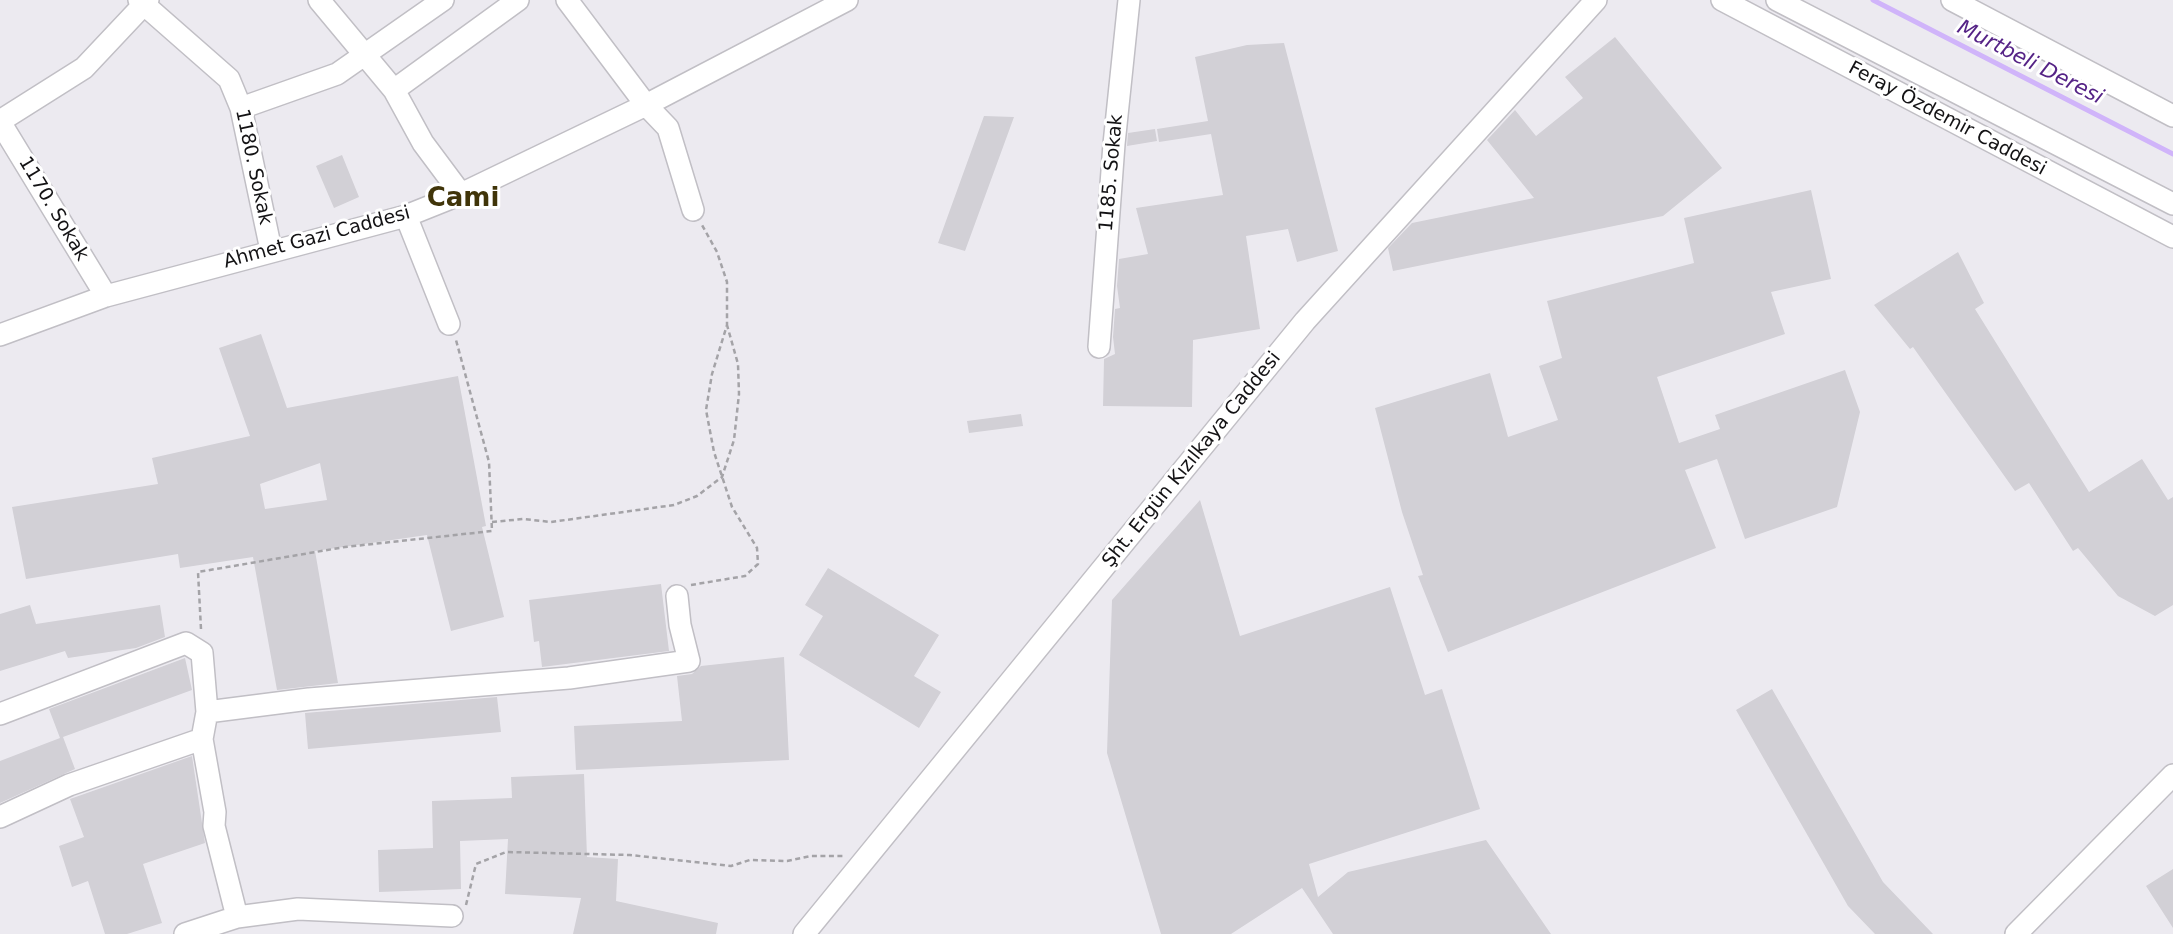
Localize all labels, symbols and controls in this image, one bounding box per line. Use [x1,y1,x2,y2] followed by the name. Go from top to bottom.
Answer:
[1953,15,2107,111] water label: Murtbeli Deresi
[1844,57,2050,181] street label: Feray Özdemir Caddesi
[230,107,276,227] street label: 1180. Sokak
[1096,114,1128,232] street label: 1185. Sokak
[13,153,93,265] street label: 1170. Sokak
[427,183,499,215] district label: Cami
[221,202,413,274] street label: Ahmet Gazi Caddesi
[1098,348,1286,572] street label: Şht. Ergün Kızılkaya Caddesi

